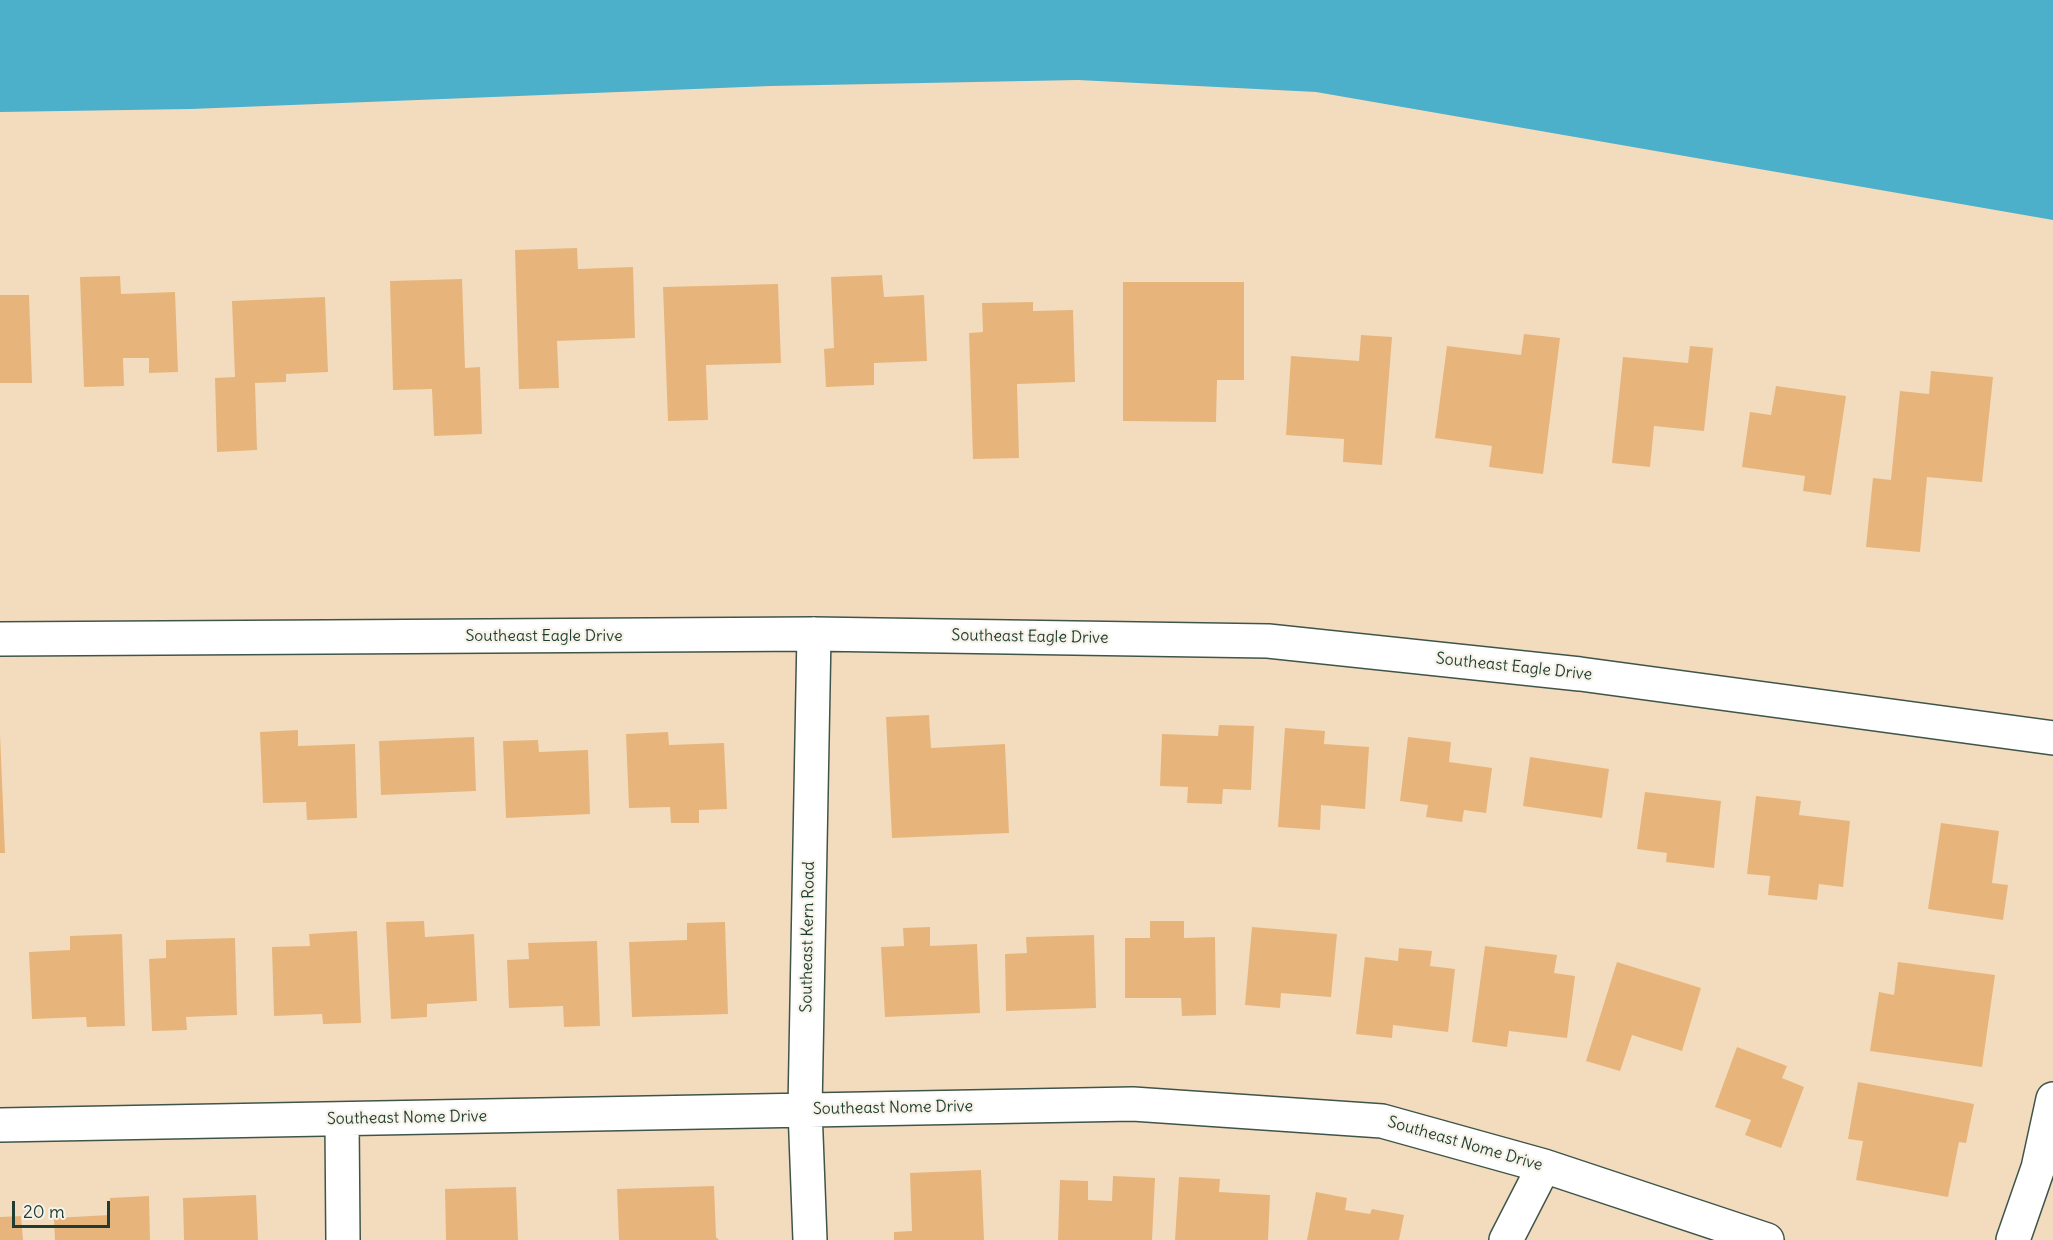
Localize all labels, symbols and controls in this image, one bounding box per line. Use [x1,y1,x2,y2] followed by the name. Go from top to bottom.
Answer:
[465,626,623,646] street label: Southeast Eagle Drive
[951,626,1109,648] street label: Southeast Eagle Drive
[1435,649,1593,685] street label: Southeast Eagle Drive
[797,861,819,1013] street label: Southeast Kern Road
[813,1097,973,1119] street label: Southeast Nome Drive
[327,1107,487,1129] street label: Southeast Nome Drive
[1385,1113,1545,1175] street label: Southeast Nome Drive
[15,1189,112,1227] scale bar
[23,1200,65,1223] text: 20 m

